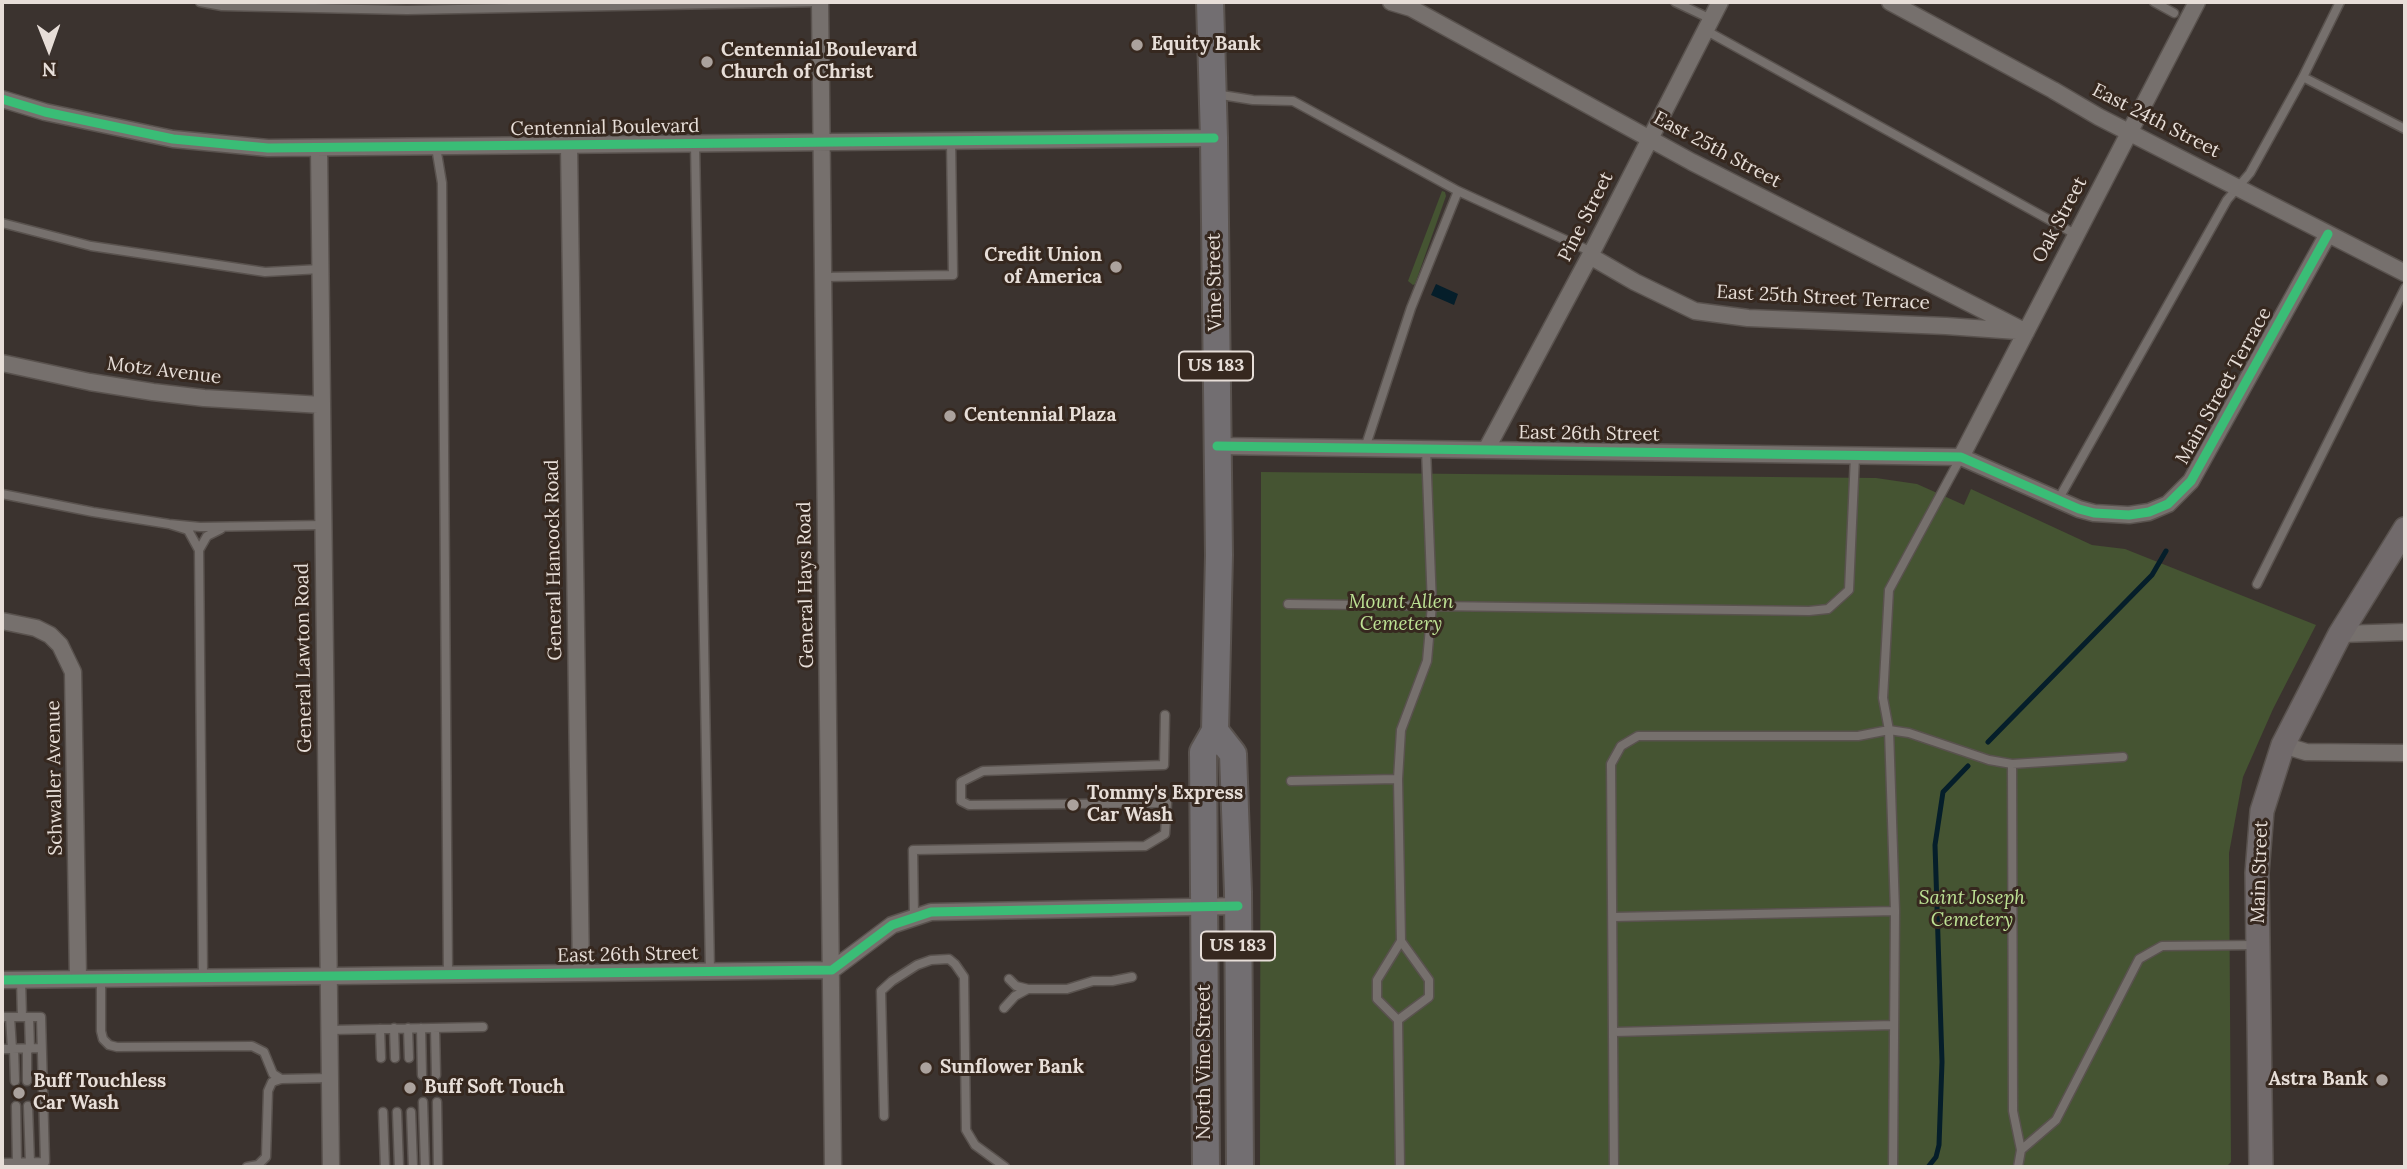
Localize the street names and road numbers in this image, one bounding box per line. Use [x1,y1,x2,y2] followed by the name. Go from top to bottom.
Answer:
[2088,79,2224,163] street label: East 24th Street
[1649,107,1785,193] street label: East 25th Street
[510,115,700,141] street label: Centennial Boulevard
[1554,168,1618,266] street label: Pine Street
[2028,173,2092,267] street label: Oak Street
[1203,233,1227,331] street label: Vine Street
[1716,281,1930,315] street label: East 25th Street Terrace
[2171,304,2277,468] street label: Main Street Terrace
[1179,352,1253,380] road number: US 183
[106,353,222,389] street label: Motz Avenue
[1518,421,1660,447] street label: East 26th Street
[541,459,567,661] street label: General Hancock Road
[793,501,819,669] street label: General Hays Road
[291,563,317,753] street label: General Lawton Road
[42,700,68,856] street label: Schwaller Avenue
[2247,820,2273,924] street label: Main Street
[1201,931,1275,960] road number: US 183
[557,942,699,968] street label: East 26th Street
[1194,984,1216,1140] street label: North Vine Street

